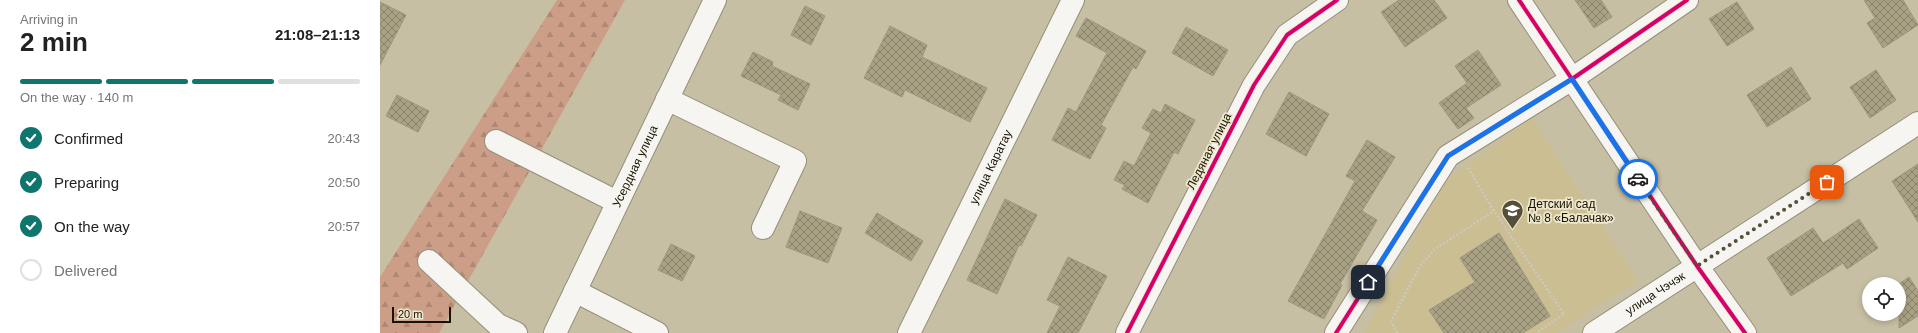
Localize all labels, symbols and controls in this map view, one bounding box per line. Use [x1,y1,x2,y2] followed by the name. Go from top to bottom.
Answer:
[20,12,78,27] text: Arriving in
[275,26,360,43] text: 21:08–21:13
[20,27,88,57] text: 2 min
[20,90,133,105] text: On the way · 140 m
[1184,110,1234,192] street label: Ледяная улица
[610,123,661,209] street label: Усердная улица
[20,127,42,149] icon: check
[967,128,1015,207] street label: улица Каратау
[54,130,123,147] text: Confirmed
[327,131,360,146] text: 20:43
[1618,159,1658,199] courier
[1810,165,1844,199] pin
[1627,168,1649,190] icon: car
[20,171,42,193] icon: check
[1816,171,1838,193] icon: bag
[54,174,119,191] text: Preparing
[327,175,360,190] text: 20:50
[1528,197,1614,225] place label: Детский сад № 8 «Балачак»
[1499,198,1525,231] school or university icon: Детский сад № 8 «Балачак»
[20,215,42,237] icon: check
[54,218,130,235] text: On the way
[327,219,360,234] text: 20:57
[54,262,117,279] text: Delivered
[1351,265,1385,299] pin
[1623,268,1688,318] street label: улица Чэчэк
[1357,271,1379,293] icon: home
[1862,277,1906,321] map controls
[1862,277,1906,321] button: locate
[392,305,451,324] scale bar
[398,308,422,320] text: 20 m

